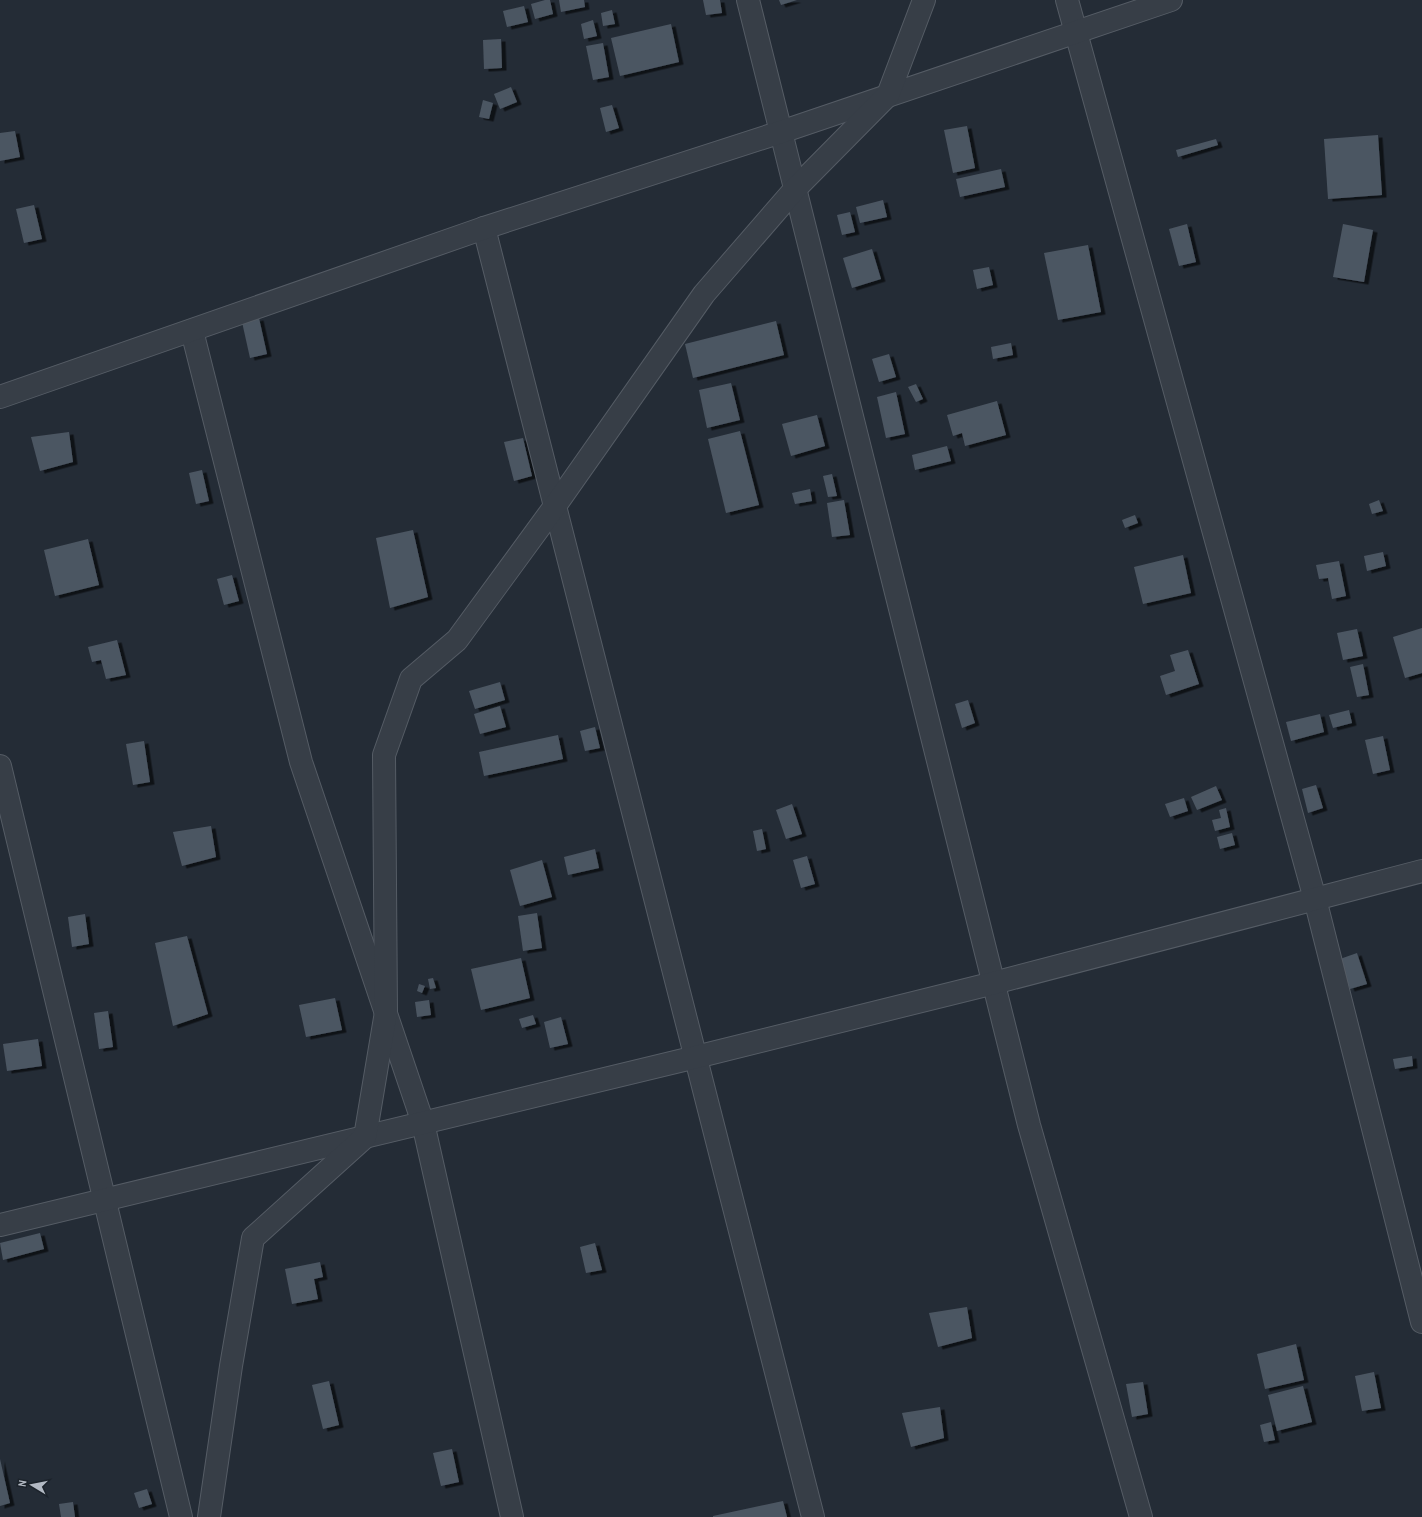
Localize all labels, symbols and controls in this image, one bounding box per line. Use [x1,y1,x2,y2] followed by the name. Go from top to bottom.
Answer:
[12,1465,52,1505] north arrow
[15,1479,30,1488] text: N

